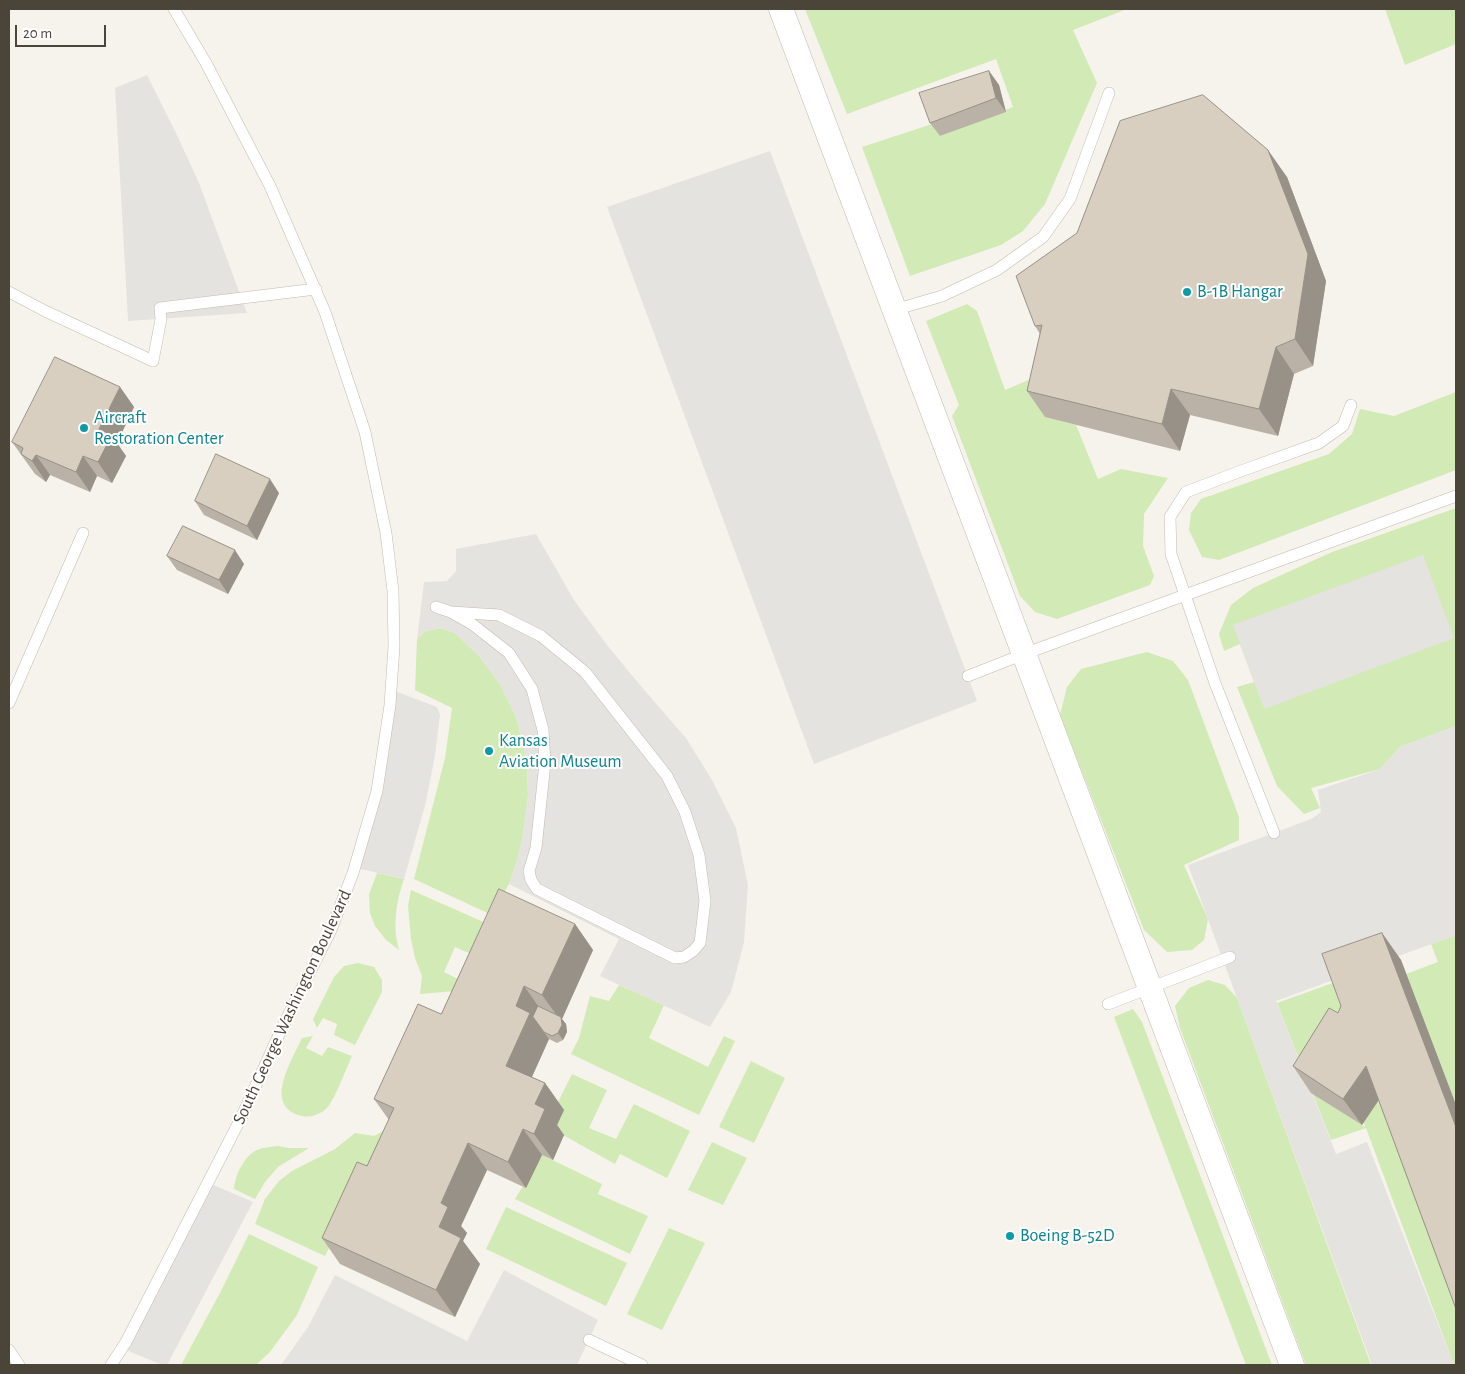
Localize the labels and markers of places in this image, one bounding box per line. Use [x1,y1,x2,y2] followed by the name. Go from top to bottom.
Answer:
[1197,281,1283,303] place label: B-1B Hangar
[1181,286,1193,298] marker: B-1B Hangar
[94,407,224,449] place label: Aircraft Restoration Center
[78,422,90,434] marker: Aircraft Restoration Center
[499,730,622,772] place label: Kansas Aviation Museum
[483,745,495,757] marker: Kansas Aviation Museum
[1020,1225,1115,1247] place label: Boeing B-52D
[1004,1230,1016,1242] marker: Boeing B-52D

